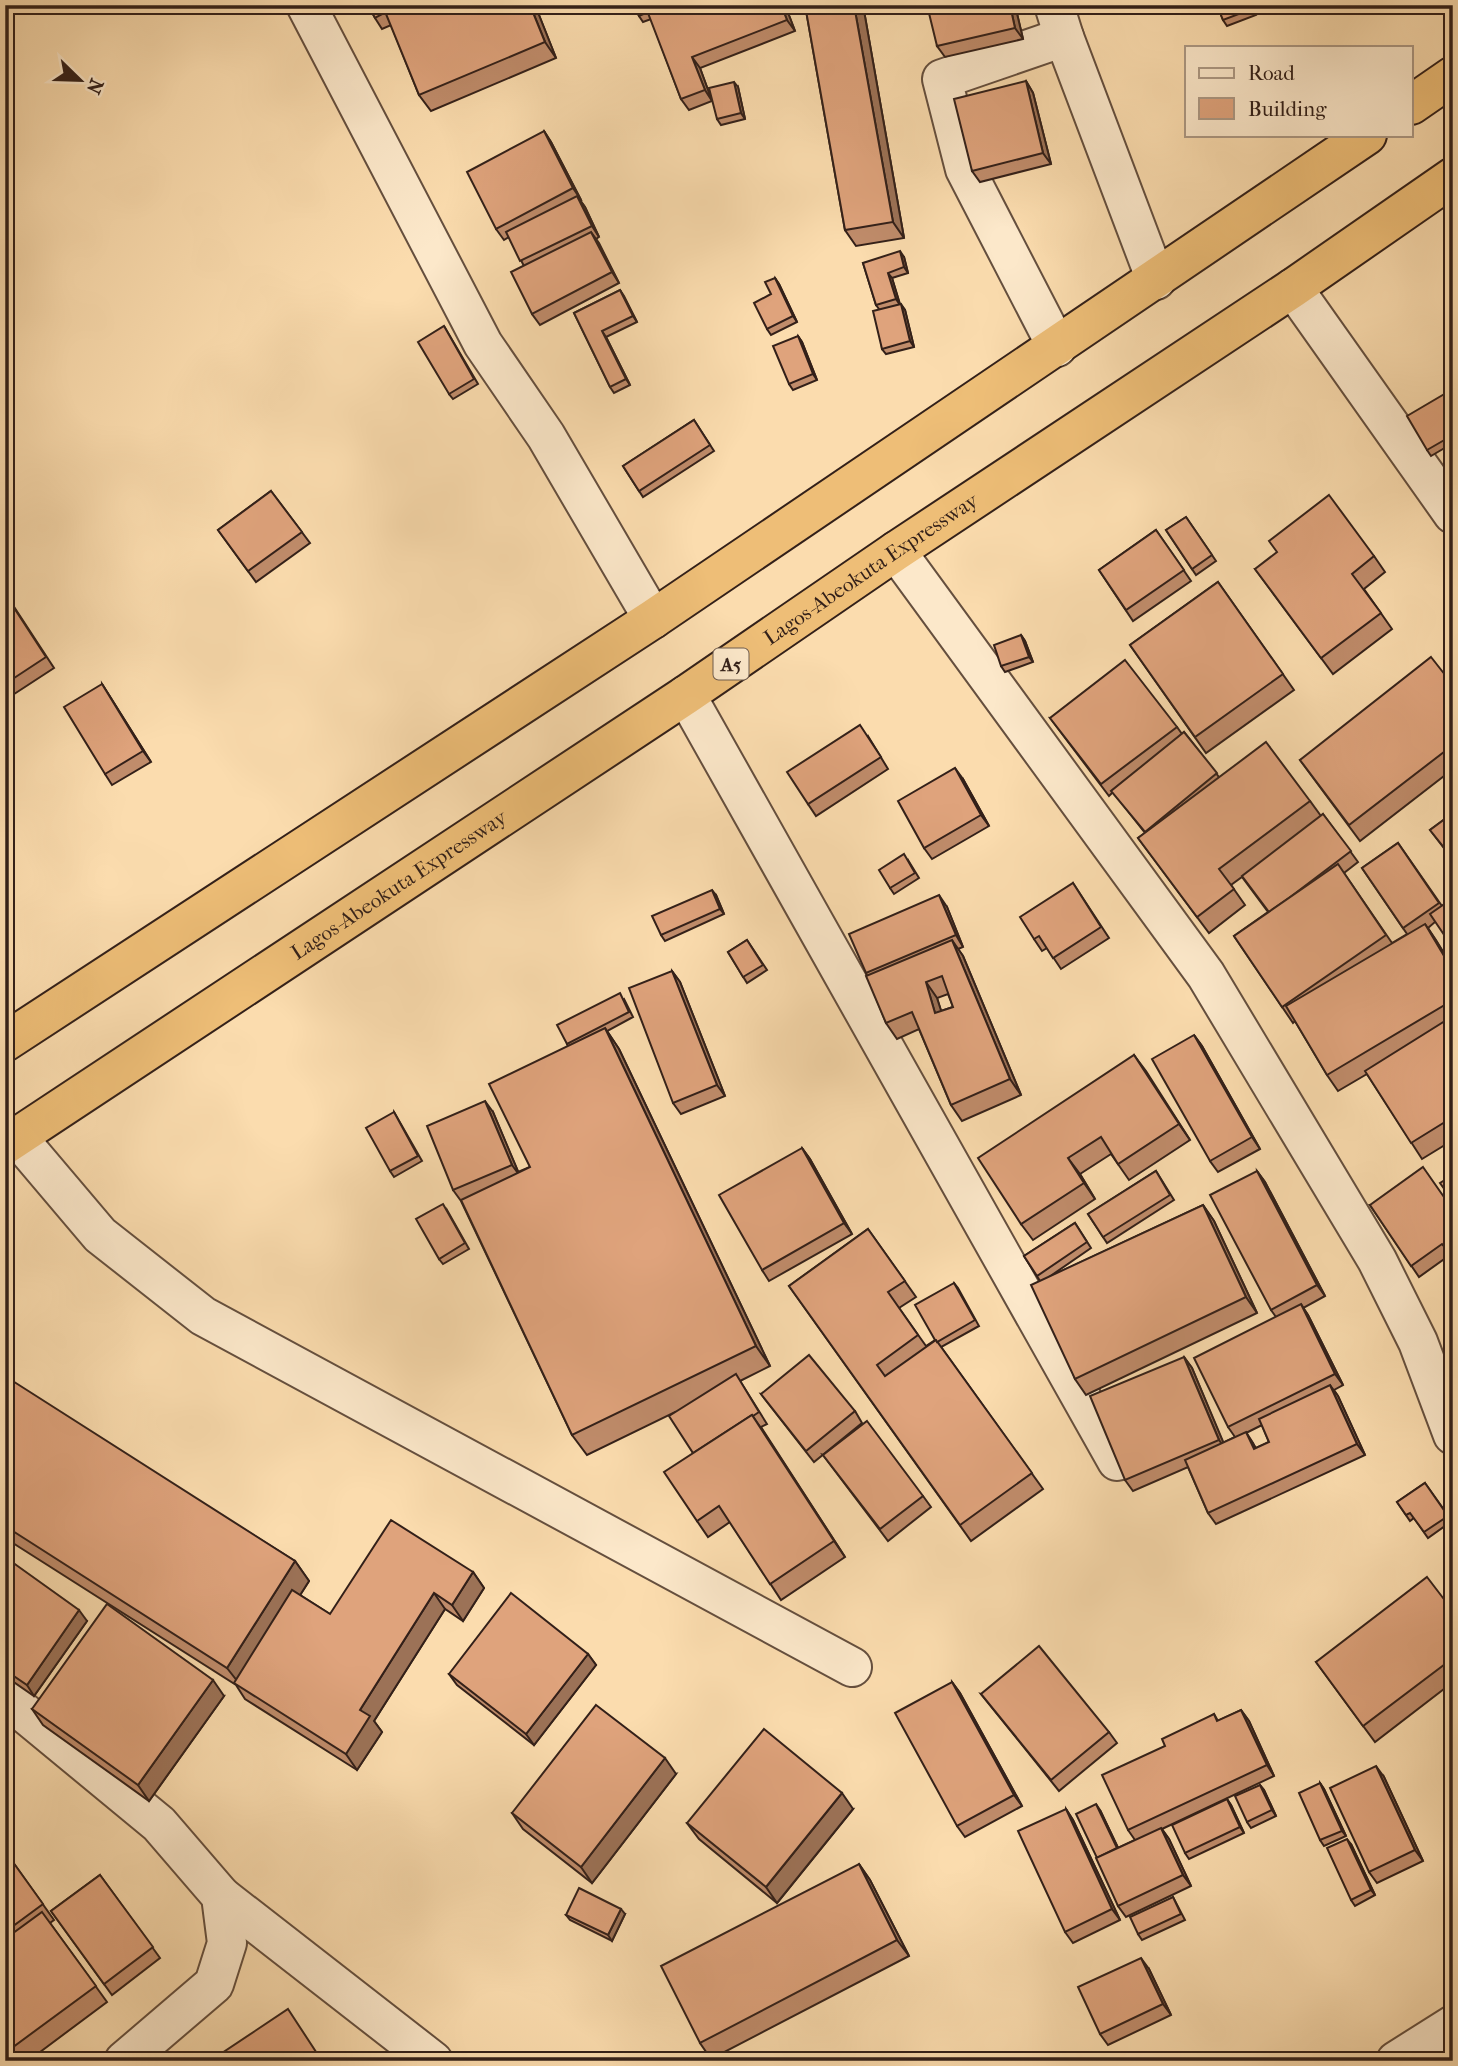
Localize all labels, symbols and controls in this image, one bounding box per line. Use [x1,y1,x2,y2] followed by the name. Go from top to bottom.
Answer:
[46,46,116,116] north arrow
[1185,46,1412,136] legend
[1248,61,1295,85] text: Road
[82,75,108,98] text: N
[1248,97,1327,121] text: Building
[759,488,983,650] street label: Lagos-Abeokuta Expressway
[714,649,748,680] road number: A5
[287,805,512,965] street label: Lagos-Abeokuta Expressway

